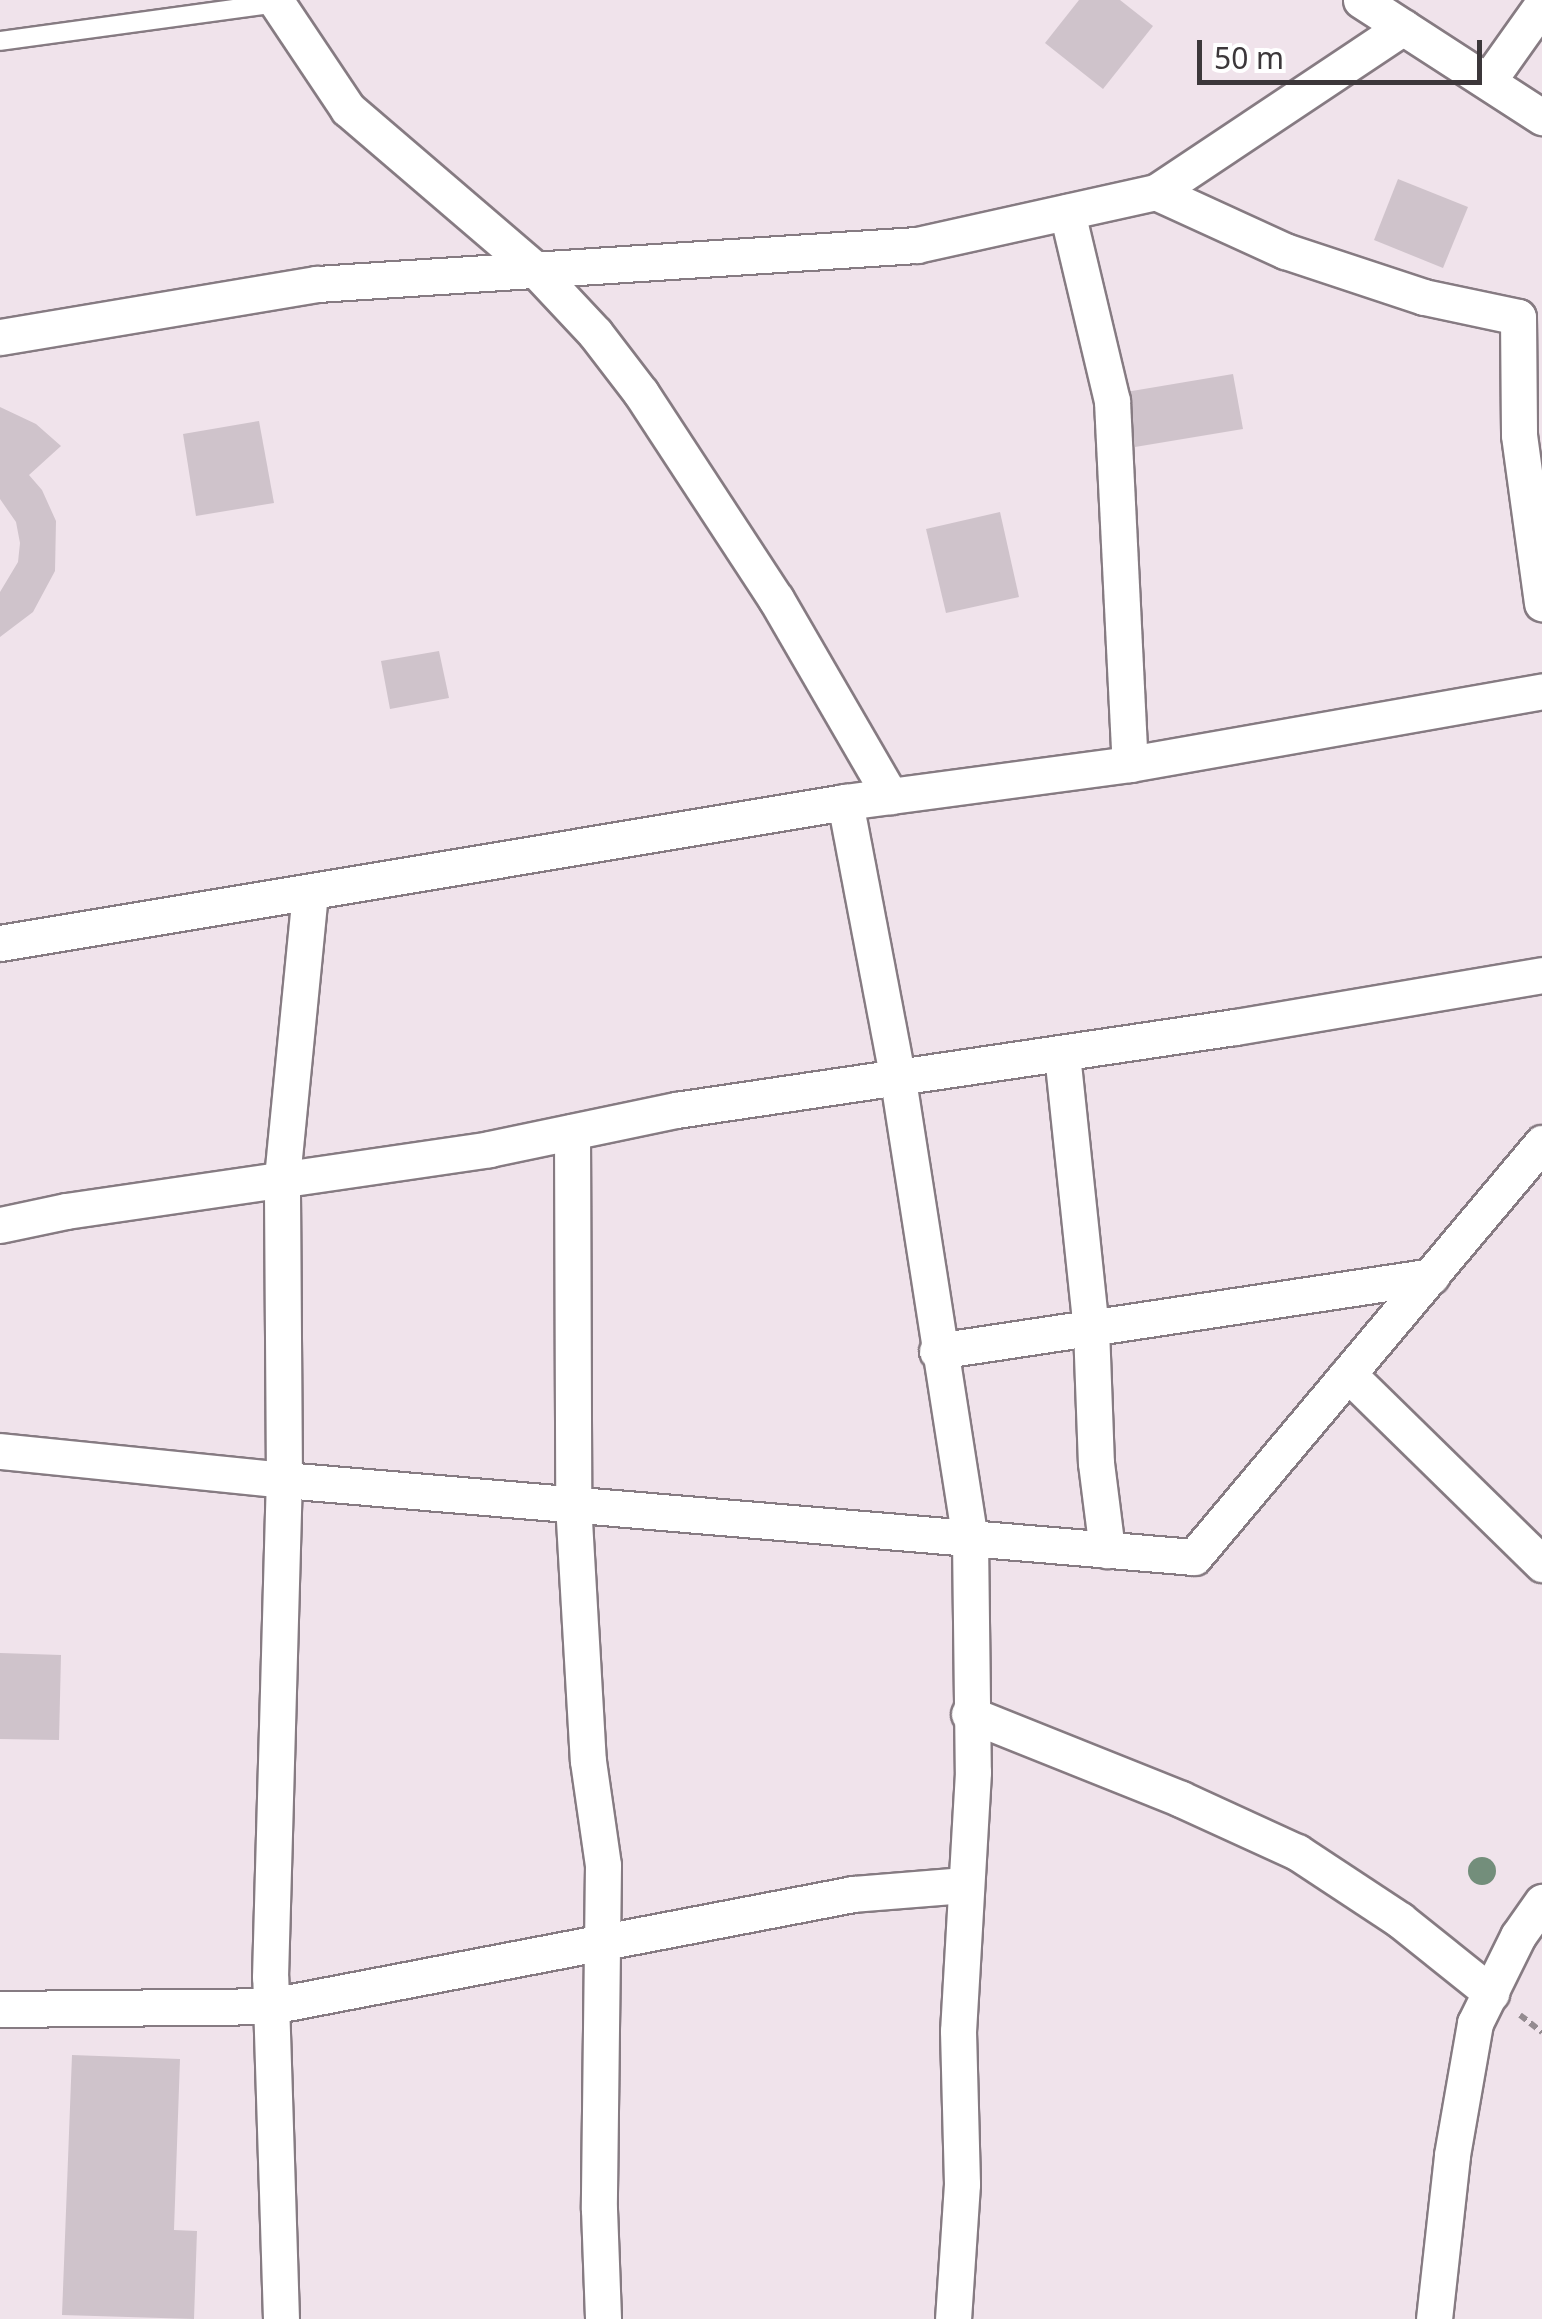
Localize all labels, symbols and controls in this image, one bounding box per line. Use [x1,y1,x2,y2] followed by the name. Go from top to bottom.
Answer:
[1202,20,1487,82] scale bar
[1214,37,1284,78] text: 50 m

